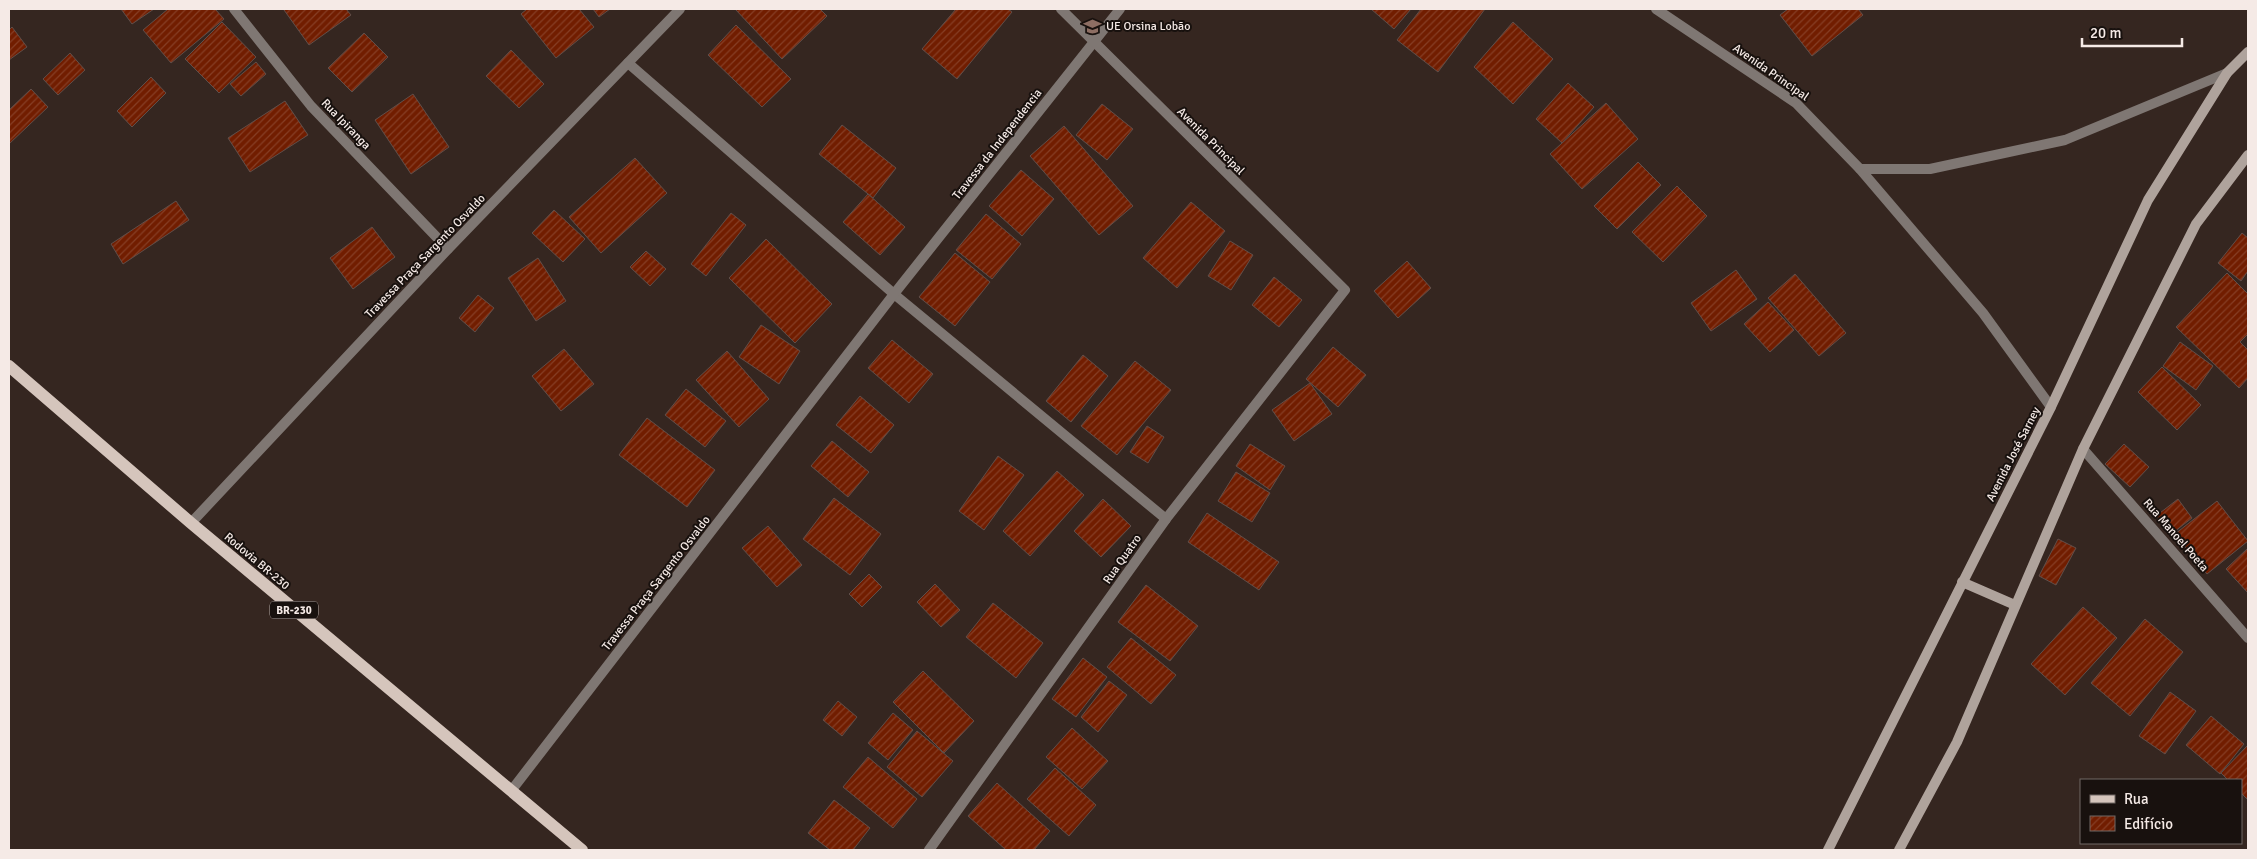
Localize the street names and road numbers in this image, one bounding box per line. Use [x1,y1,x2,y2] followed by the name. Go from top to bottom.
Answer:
[1730,41,1812,104] street label: Avenida Principal
[949,86,1045,203] street label: Travessa da Independencia
[318,96,374,153] street label: Rua Ipiranga
[1174,104,1248,179] street label: Avenida Principal
[362,191,489,322] street label: Travessa Praça Sargento Osvaldo
[1983,404,2044,504] street label: Avenida José Sarney
[2140,496,2211,575] street label: Rua Manoel Poeta
[599,513,714,654] street label: Travessa Praça Sargento Osvaldo
[221,530,293,593] street label: Rodovia BR-230
[1100,532,1145,587] street label: Rua Quatro
[270,602,318,618] road number: BR-230

